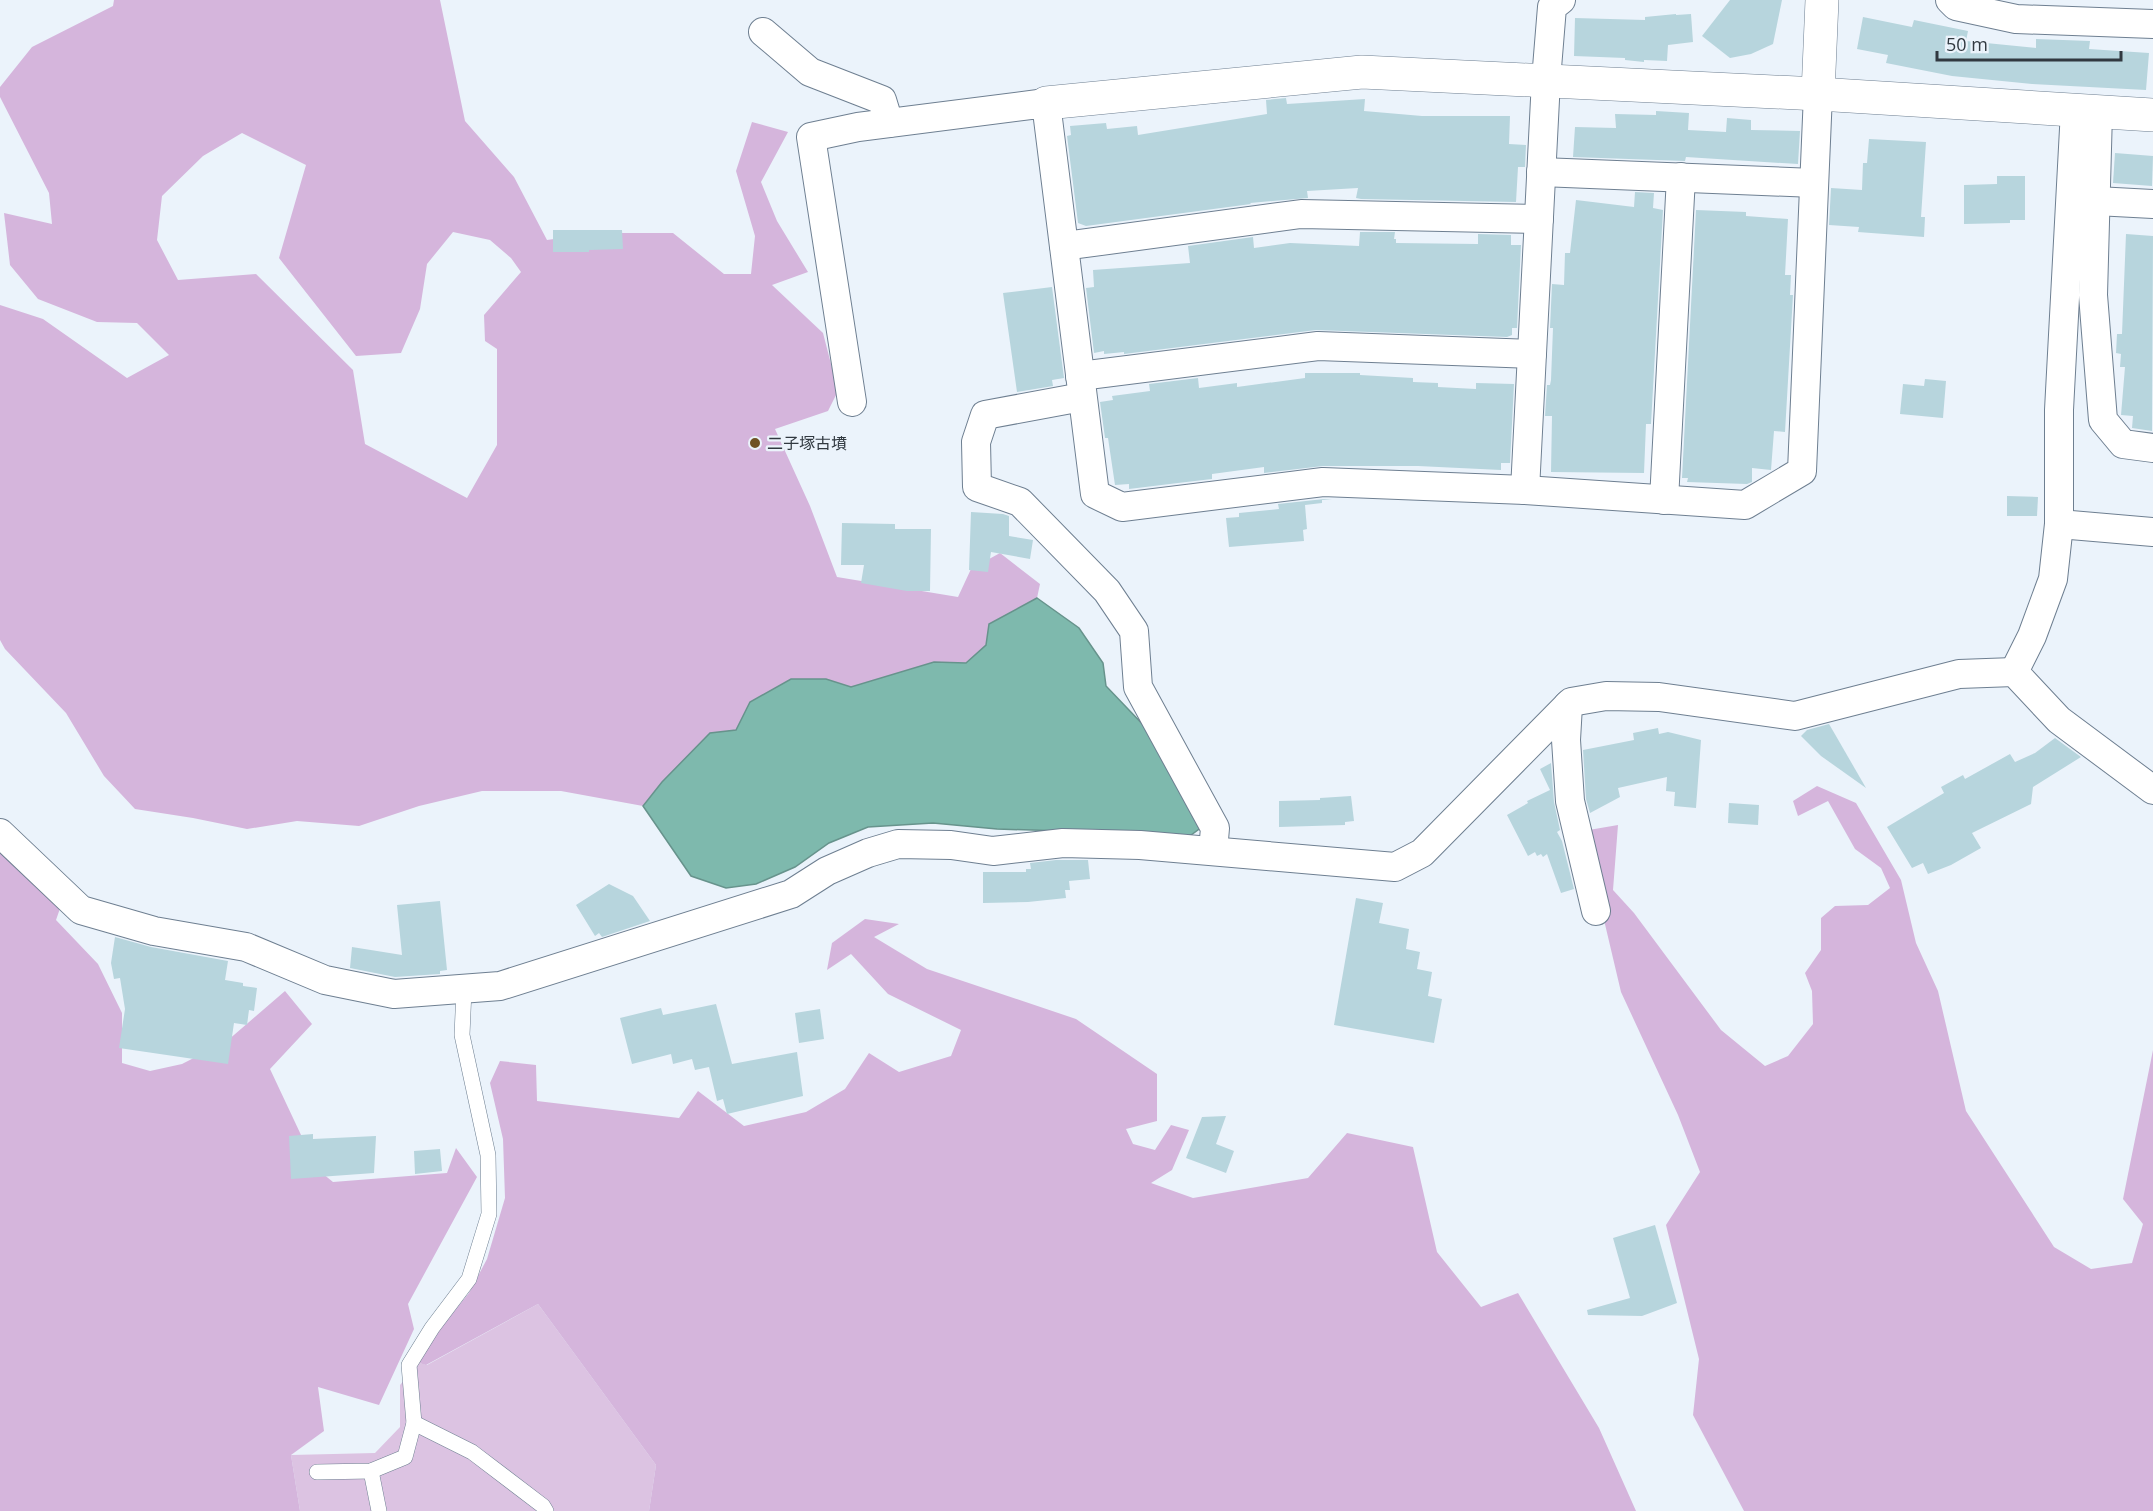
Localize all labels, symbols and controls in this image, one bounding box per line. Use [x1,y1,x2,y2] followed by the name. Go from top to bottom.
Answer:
[1937,24,2122,62] scale bar
[1946,32,1988,56] text: 50 m
[767,432,847,454] place label: 二子塚古墳
[748,436,762,450] marker: 二子塚古墳

